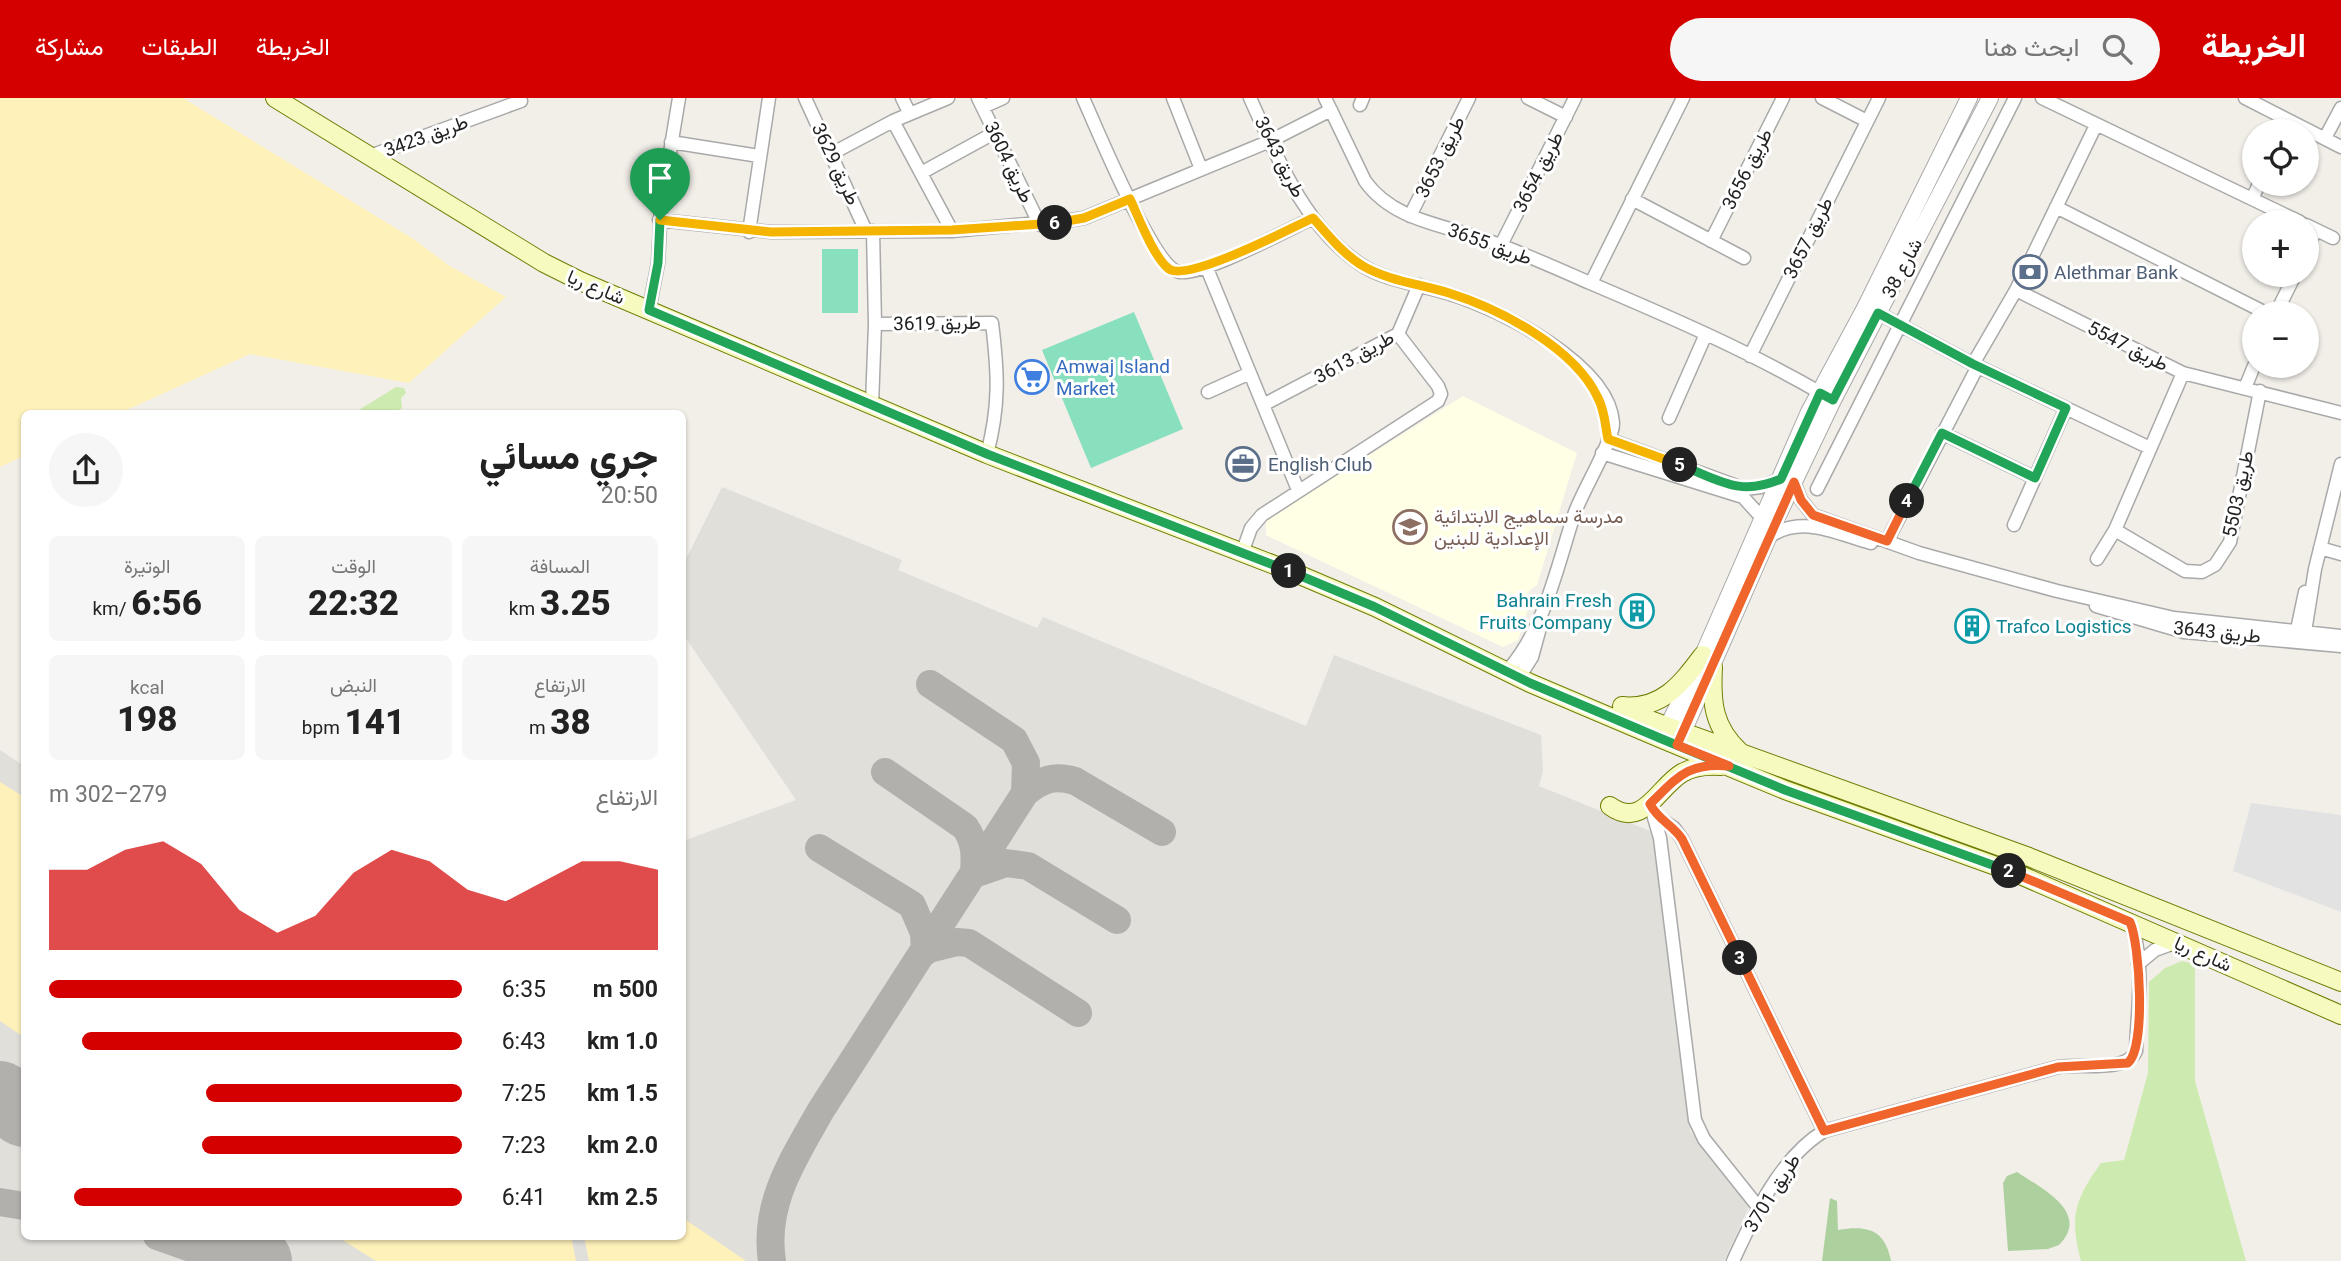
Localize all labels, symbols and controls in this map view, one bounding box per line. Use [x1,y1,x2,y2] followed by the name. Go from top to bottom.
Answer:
[1670,18,2160,81] search box
[2202,26,2306,65] text: الخريطة
[2098,30,2136,68] icon: search
[1984,32,2080,62] text: ابحث هنا
[35,33,103,61] text: مشاركة
[141,33,218,61] text: الطبقات
[256,33,330,61] text: الخريطة
[381,110,471,162] street label: طريق 3423
[1250,113,1310,201] street label: طريق 3643
[1410,113,1470,201] street label: طريق 3653
[979,118,1039,206] street label: طريق 3604
[807,119,865,209] street label: طريق 3629
[2242,119,2319,378] map controls
[2242,119,2319,196] button: locate
[1717,125,1777,213] street label: طريق 3656
[1508,128,1568,216] street label: طريق 3654
[630,148,690,220] pin
[641,159,679,197] icon: arrive
[1778,194,1838,282] street label: طريق 3657
[1038,206,1072,240] pin: 6
[2242,210,2319,287] button: +
[1049,211,1060,234] text: 6
[1445,218,1535,270] street label: طريق 3655
[1877,234,1928,302] street label: شارع 38
[2011,253,2049,291] bank icon: Alethmar Bank
[2054,261,2179,284] place label: Alethmar Bank
[563,265,628,310] street label: شارع ريا
[2242,301,2319,378] button: −
[893,311,981,335] street label: طريق 3619
[2084,316,2172,376] street label: طريق 5547
[1310,326,1398,388] street label: طريق 3613
[1056,355,1170,400] place label: Amwaj Island Market
[1013,358,1051,396] supermarket icon: Amwaj Island Market
[49,433,123,507] button: share
[479,434,658,478] text: جري مسائي
[1224,445,1262,483] office icon: English Club
[1662,448,1698,482] pin: 5
[2218,449,2258,539] street label: طريق 5503
[1268,453,1372,476] place label: English Club
[1674,453,1685,476] text: 5
[601,482,658,509] text: 20:50
[1890,484,1924,518] pin: 4
[1901,489,1912,512] text: 4
[1434,505,1623,551] place label: مدرسة سماهيج الابتدائية الإعدادية للبنين
[1391,508,1429,546] school or university icon: مدرسة سماهيج الابتدائية الإعدادية للبنين
[1272,554,1306,588] pin: 1
[124,555,170,578] text: الوتيرة
[331,555,376,578] text: الوقت
[530,555,590,578] text: المسافة
[1283,559,1294,582] text: 1
[131,583,202,624] text: 6:56
[308,583,399,624] text: 22:32
[540,583,611,624] text: 3.25
[1479,589,1612,634] place label: Bahrain Fresh Fruits Company
[1618,592,1656,630] building icon: Bahrain Fresh Fruits Company
[92,597,131,620] text: /km
[509,597,540,620] text: km
[1953,607,1991,645] building icon: Trafco Logistics
[1996,615,2132,638] place label: Trafco Logistics
[2172,616,2262,648] street label: طريق 3643
[330,674,377,697] text: النبض
[534,674,586,697] text: الارتفاع
[130,676,164,699] text: kcal
[117,699,177,740] text: 198
[345,702,405,743] text: 141
[550,702,591,743] text: 38
[302,716,345,739] text: bpm
[529,716,550,739] text: m
[49,781,168,808] text: 279–302 m
[596,784,658,811] text: الارتفاع
[1992,854,2026,888] pin: 2
[2003,859,2014,882] text: 2
[2170,931,2235,978] street label: شارع ريا
[1722,940,1758,976] pin: 3
[1734,946,1745,969] text: 3
[502,976,546,1003] text: 6:35
[593,976,658,1003] text: 500 m
[502,1028,546,1055] text: 6:43
[587,1028,658,1055] text: 1.0 km
[502,1080,546,1107] text: 7:25
[587,1080,658,1107] text: 1.5 km
[502,1132,546,1159] text: 7:23
[587,1132,658,1159] text: 2.0 km
[1739,1150,1805,1236] street label: طريق 3701
[502,1184,546,1211] text: 6:41
[587,1184,658,1211] text: 2.5 km

